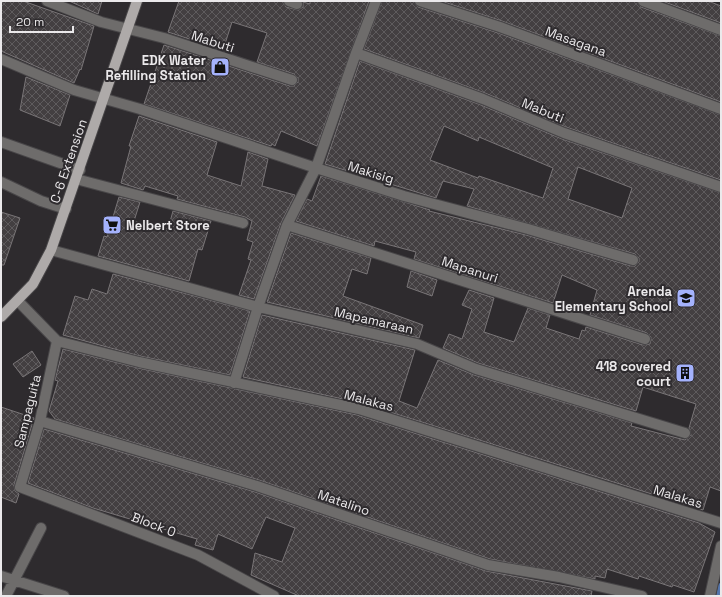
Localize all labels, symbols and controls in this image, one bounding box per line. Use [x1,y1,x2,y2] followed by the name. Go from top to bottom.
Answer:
[10,8,73,34] scale bar
[16,14,44,30] text: 20 m
[543,23,609,61] street label: Masagana
[189,27,236,56] street label: Mabuti
[106,52,206,84] place label: EDK Water Refilling Station
[209,56,231,78] shop icon: EDK Water Refilling Station
[519,94,566,127] street label: Mabuti
[46,117,91,206] street label: C-6 Extension
[346,157,396,188] street label: Makisig
[101,214,123,236] supermarket icon: Nelbert Store
[126,217,210,234] place label: Nelbert Store
[439,252,500,287] street label: Mapanuri
[555,283,672,315] place label: Arenda Elementary School
[675,287,697,309] school or university icon: Arenda Elementary School
[333,303,415,338] street label: Mapamaraan
[596,358,671,390] place label: 418 covered court
[674,362,696,384] building icon: 418 covered court
[10,372,45,450] street label: Sampaguita
[342,386,396,415] street label: Malakas
[651,481,705,512] street label: Malakas
[315,486,372,519] street label: Matalino
[129,508,178,541] street label: Block 0

